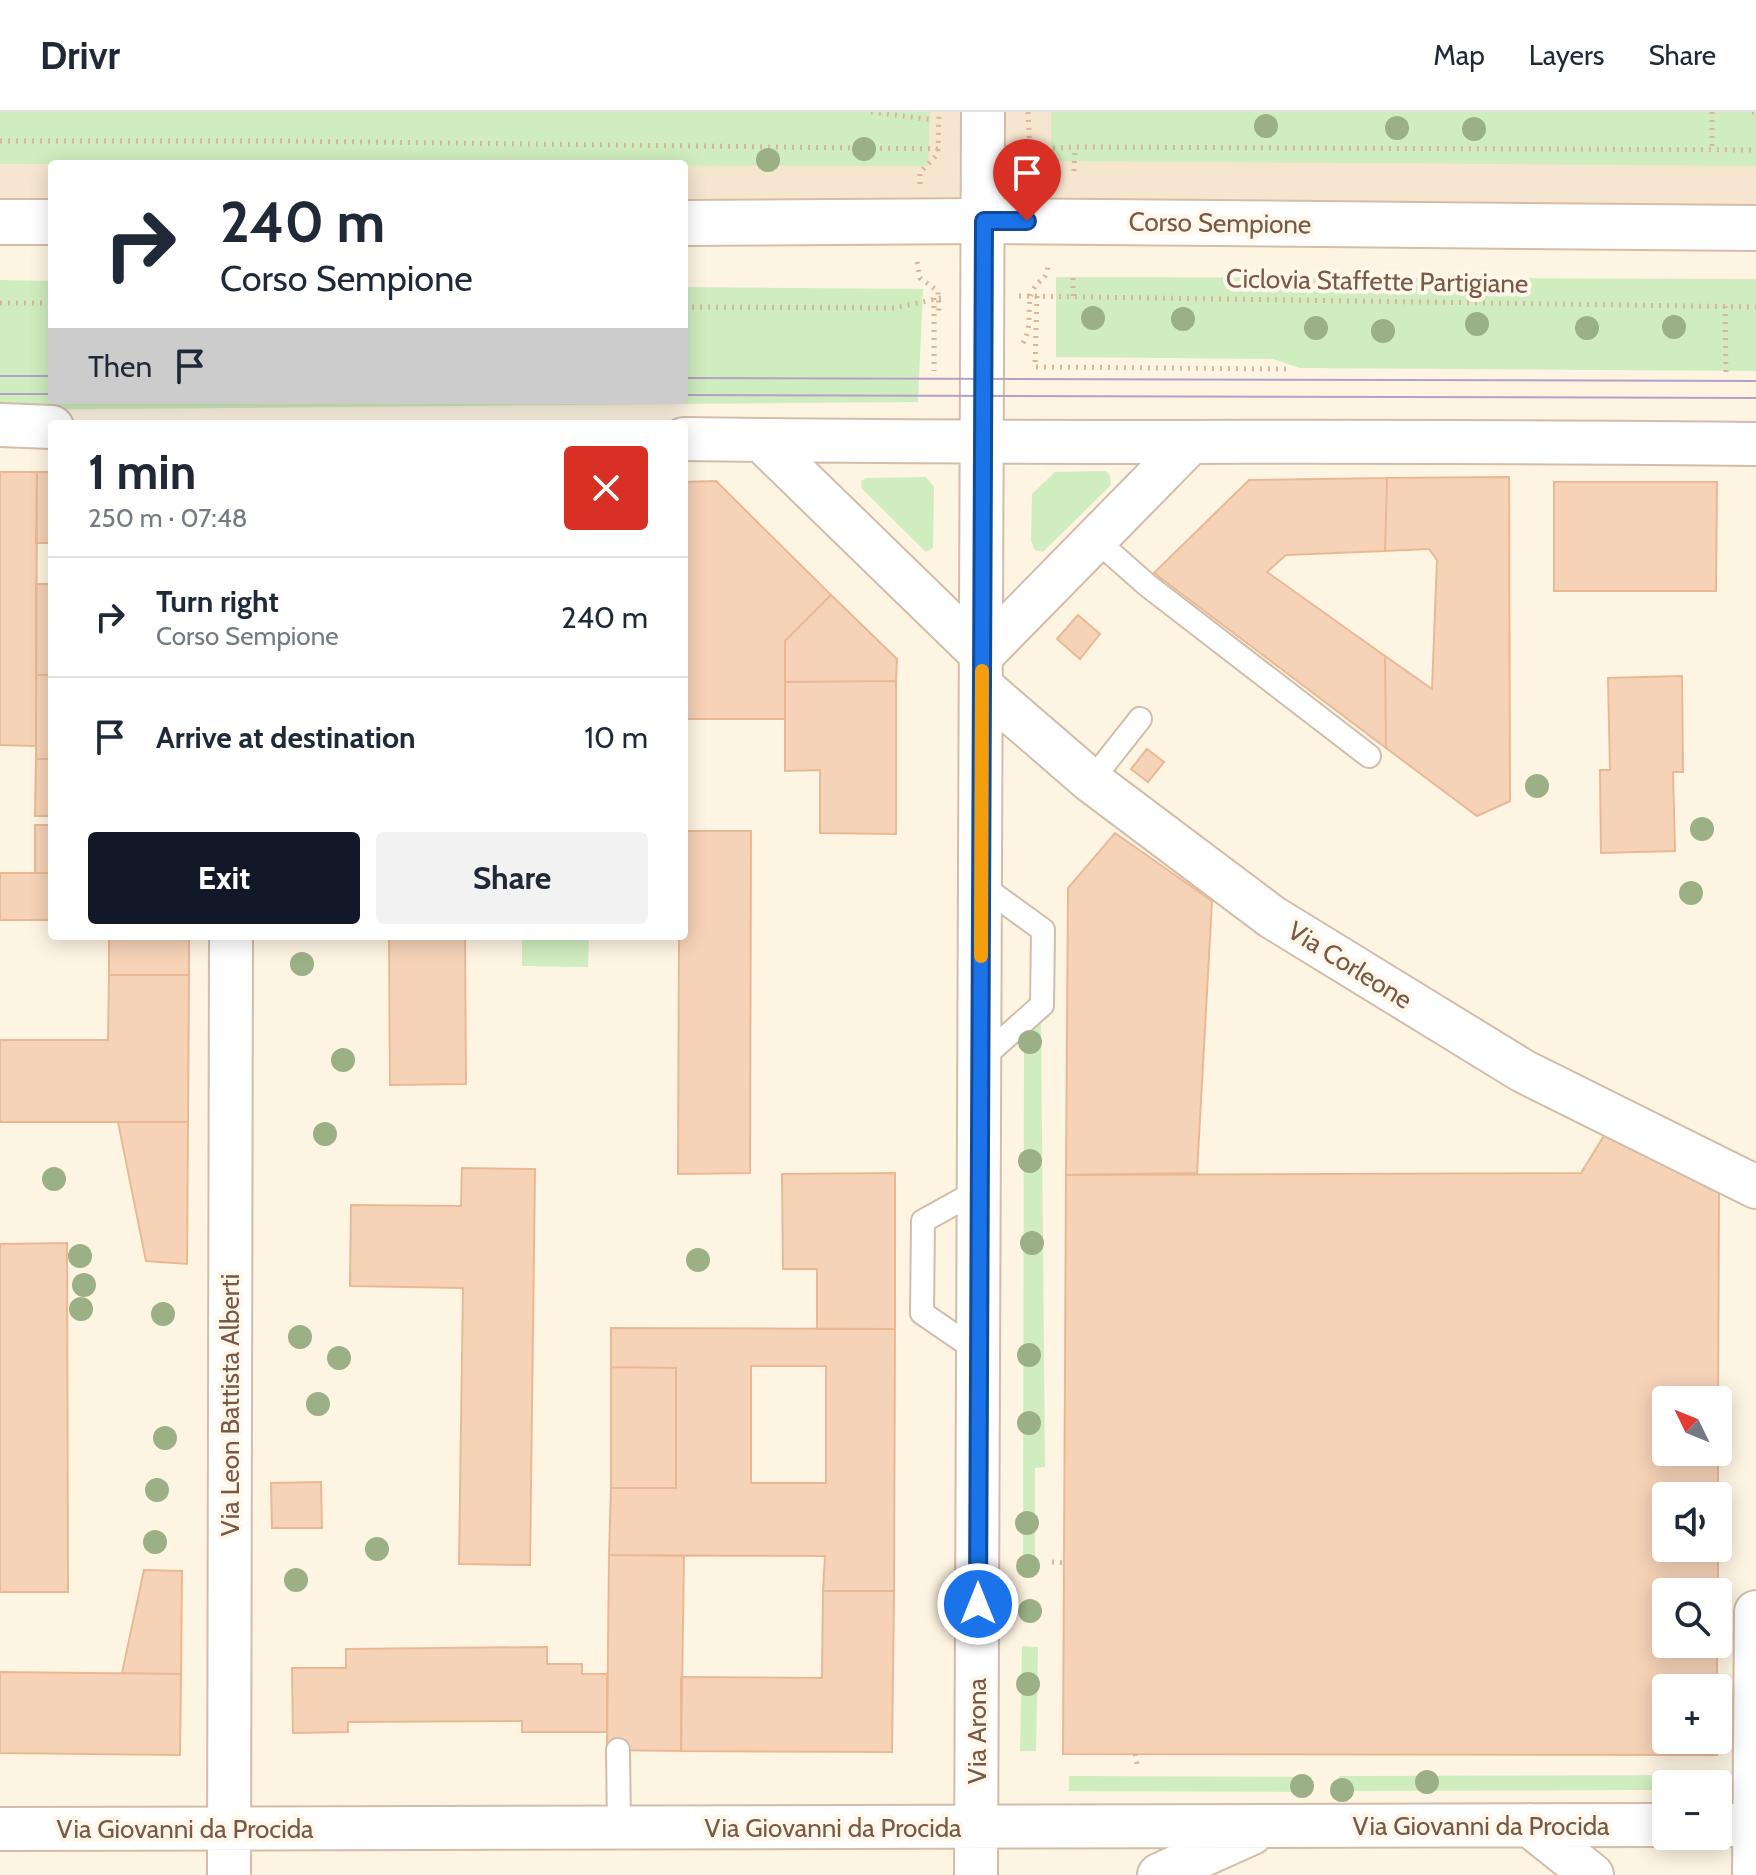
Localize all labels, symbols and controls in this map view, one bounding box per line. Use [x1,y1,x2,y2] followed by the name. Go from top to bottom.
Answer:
[40,32,120,79] text: Drivr
[1433,38,1485,72] text: Map
[1529,38,1604,72] text: Layers
[1648,38,1716,72] text: Share
[993,139,1061,221] pin
[1005,151,1049,195] icon: arrive
[220,188,385,256] text: 240 m
[88,192,192,296] icon: right
[1128,205,1312,241] street label: Corso Sempione
[220,256,473,300] text: Corso Sempione
[1226,262,1528,300] street label: Ciclovia Staffette Partigiane
[168,344,212,388] icon: arrive
[88,348,152,385] text: Then
[88,443,196,501] text: 1 min
[564,446,648,530] button: close
[88,502,248,534] text: 250 m · 07:48
[156,583,279,620] text: Turn right
[88,595,132,639] icon: right
[561,599,648,636] text: 240 m
[156,620,339,652] text: Corso Sempione
[88,715,132,759] icon: arrive
[156,719,416,756] text: Arrive at destination
[584,719,648,756] text: 10 m
[88,832,360,924] button: Exit
[376,832,648,924] button: Share
[1282,914,1418,1016] street label: Via Corleone
[214,1274,246,1536] street label: Via Leon Battista Alberti
[1652,1386,1732,1466] north arrow
[1652,1386,1732,1850] map controls
[1652,1482,1732,1562] button: sound
[936,1562,1020,1646] position arrow
[1652,1578,1732,1658] button: search
[1652,1674,1732,1754] button: +
[961,1677,993,1784] street label: Via Arona
[1652,1770,1732,1850] button: −
[1352,1810,1610,1842] street label: Via Giovanni da Procida
[704,1812,962,1844] street label: Via Giovanni da Procida
[56,1813,314,1845] street label: Via Giovanni da Procida

